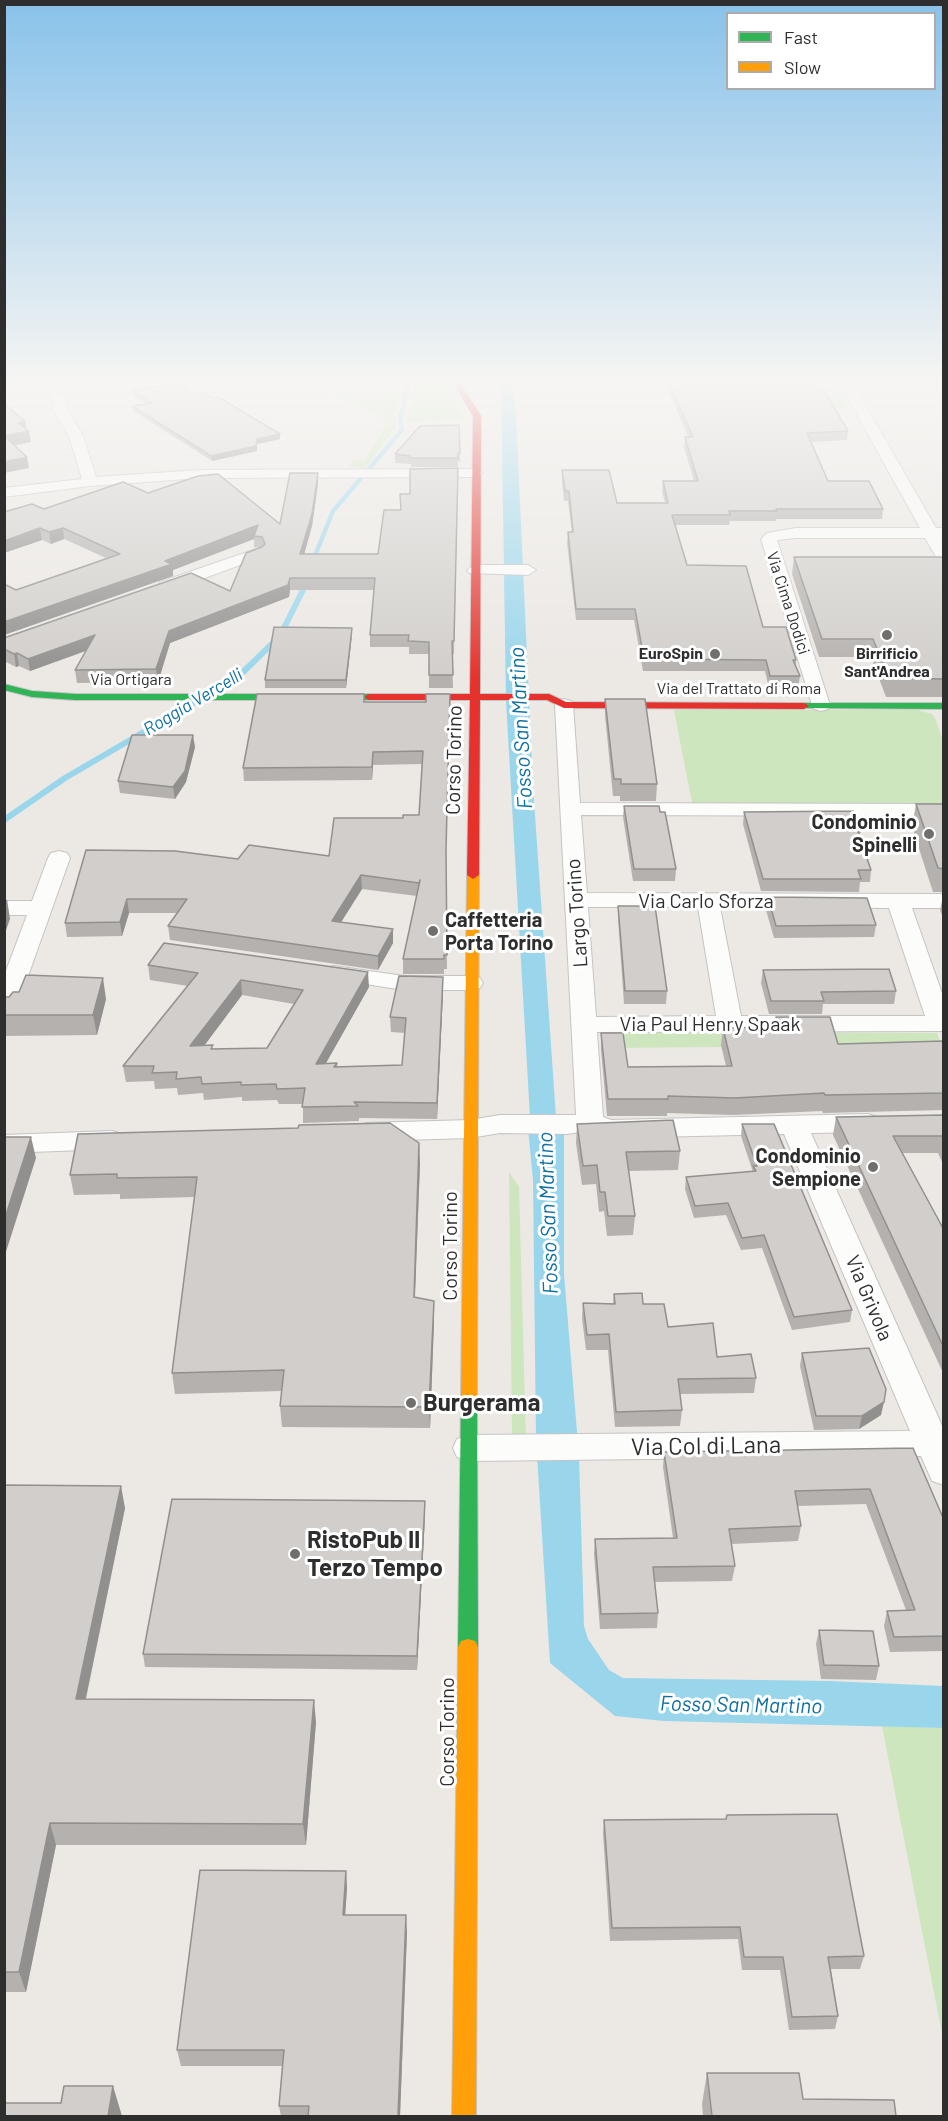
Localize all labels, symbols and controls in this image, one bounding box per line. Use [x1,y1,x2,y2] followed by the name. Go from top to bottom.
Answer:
[726,12,936,90] legend
[784,26,818,48] text: Fast
[784,56,821,78] text: Slow
[762,549,814,657] street label: Via Cima Dodici
[880,628,894,642] marker: Birrificio Sant'Andrea
[639,644,703,664] place label: EuroSpin
[844,644,930,682] place label: Birrificio Sant'Andrea
[504,646,538,810] water label: Fosso San Martino
[708,647,722,661] marker: EuroSpin
[139,664,247,740] water label: Roggia Vercelli
[90,670,172,690] street label: Via Ortigara
[657,679,821,699] street label: Via del Trattato di Roma
[441,705,467,815] street label: Corso Torino
[811,810,917,857] place label: Condominio Spinelli
[922,827,936,841] marker: Condominio Spinelli
[561,858,593,968] street label: Largo Torino
[638,889,774,913] street label: Via Carlo Sforza
[445,908,553,955] place label: Caffetteria Porta Torino
[426,924,440,938] marker: Caffetteria Porta Torino
[619,1012,801,1036] street label: Via Paul Henry Spaak
[533,1131,563,1295] water label: Fosso San Martino
[755,1144,861,1191] place label: Condominio Sempione
[866,1160,880,1174] marker: Condominio Sempione
[438,1191,462,1301] street label: Corso Torino
[840,1252,898,1344] street label: Via Grivola
[423,1389,540,1417] place label: Burgerama
[404,1396,418,1410] marker: Burgerama
[631,1430,781,1462] street label: Via Col di Lana
[307,1526,443,1582] place label: RistoPub Il Terzo Tempo
[288,1547,302,1561] marker: RistoPub Il Terzo Tempo
[435,1677,459,1787] street label: Corso Torino
[660,1691,822,1719] water label: Fosso San Martino

